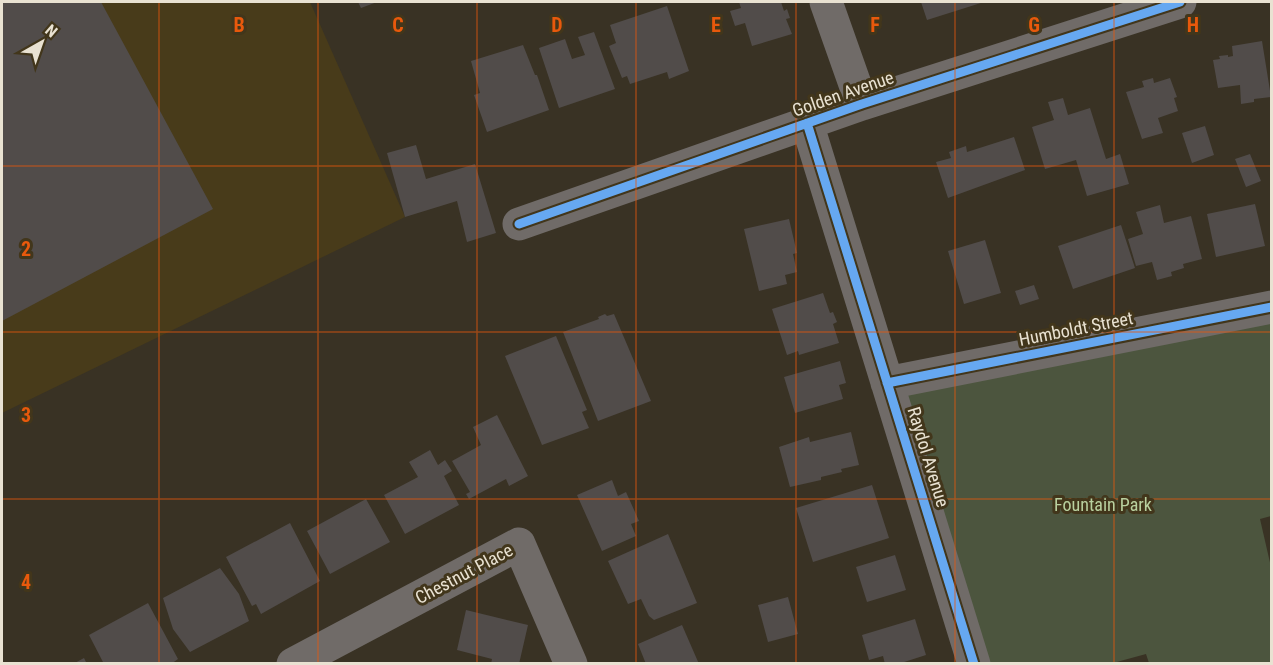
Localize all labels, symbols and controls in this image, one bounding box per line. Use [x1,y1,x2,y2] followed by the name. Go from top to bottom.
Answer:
[12,12,72,72] north arrow
[233,13,245,37] text: B
[392,13,404,37] text: C
[551,13,563,37] text: D
[711,13,721,37] text: E
[870,13,880,37] text: F
[1028,13,1040,37] text: G
[1187,13,1199,37] text: H
[41,20,61,41] text: N
[789,66,896,121] street label: Golden Avenue
[21,237,31,261] text: 2
[1017,307,1135,350] street label: Humboldt Street
[21,403,31,427] text: 3
[903,404,954,509] street label: Raydol Avenue
[1054,494,1152,515] park label: Fountain Park
[411,539,516,608] street label: Chestnut Place
[21,570,31,594] text: 4

